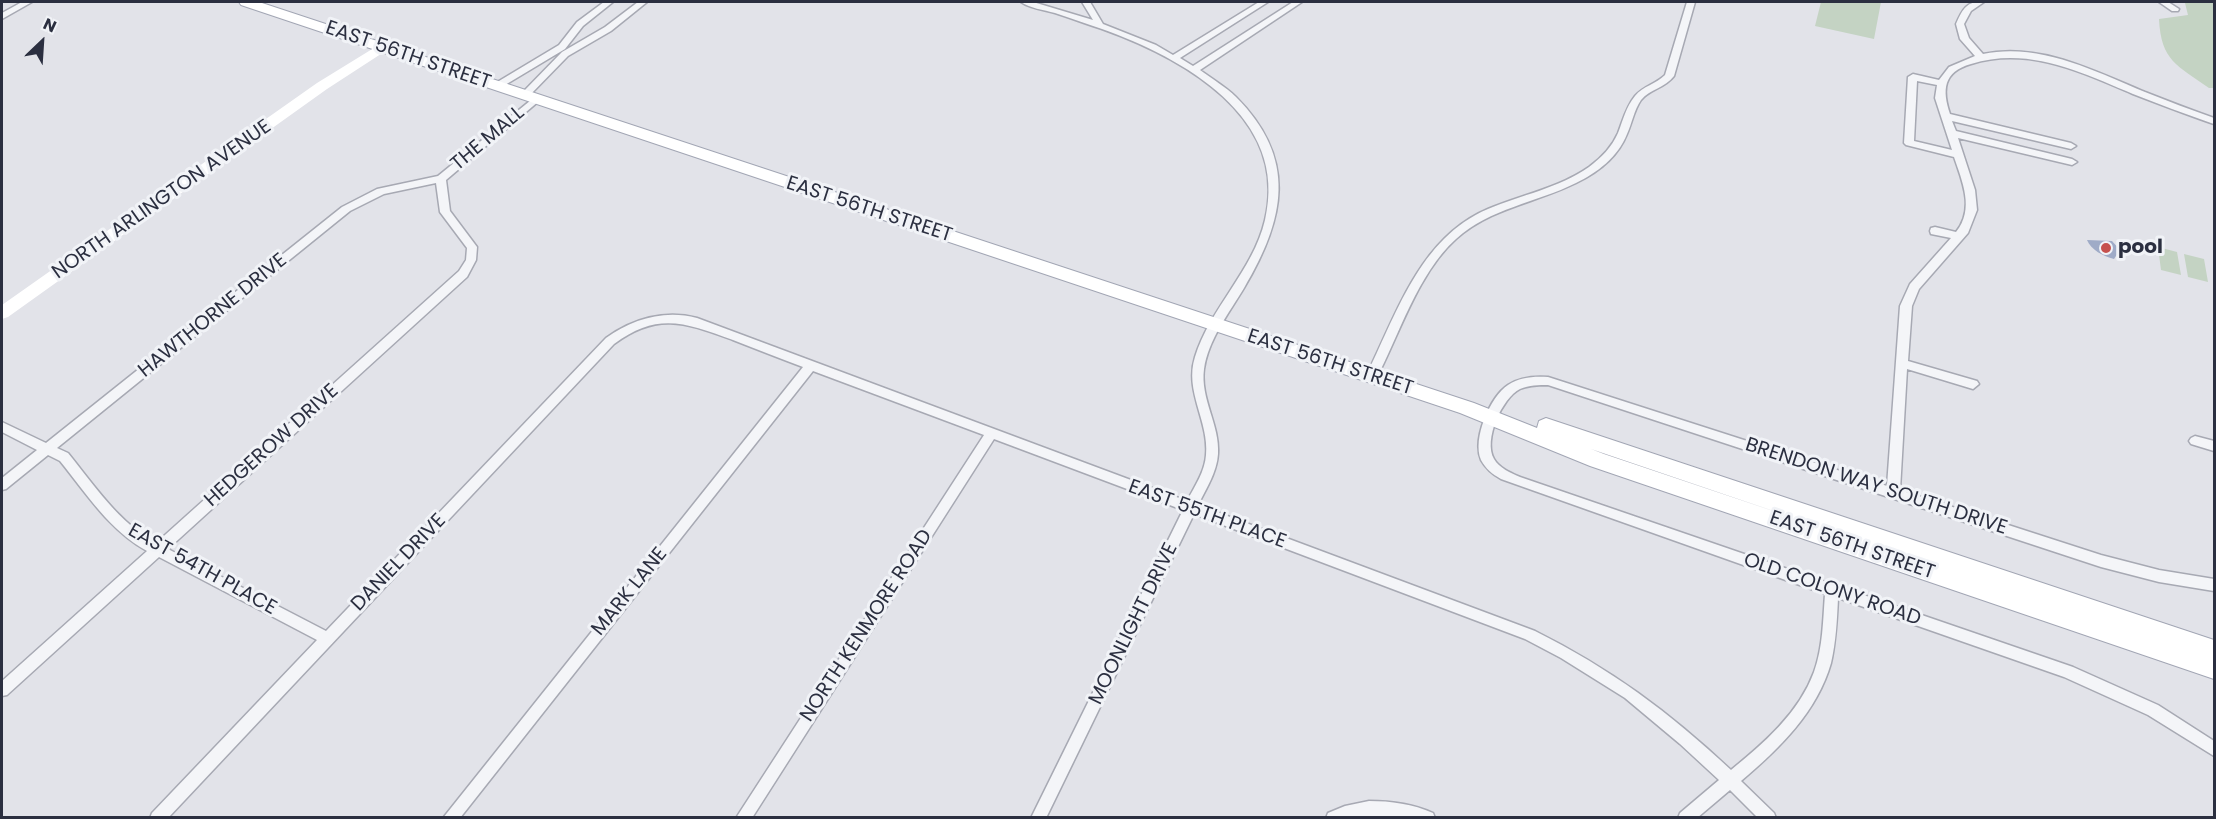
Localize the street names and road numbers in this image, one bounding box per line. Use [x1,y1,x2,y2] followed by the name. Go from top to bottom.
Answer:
[322,16,494,96] street label: EAST 56TH STREET
[446,101,530,177] street label: THE MALL
[48,115,276,285] street label: NORTH ARLINGTON AVENUE
[783,172,955,248] street label: EAST 56TH STREET
[134,249,292,383] street label: HAWTHORNE DRIVE
[1244,325,1416,401] street label: EAST 56TH STREET
[200,380,344,512] street label: HEDGEROW DRIVE
[1742,433,2010,541] street label: BRENDON WAY SOUTH DRIVE
[1125,475,1289,555] street label: EAST 55TH PLACE
[1766,506,1938,586] street label: EAST 56TH STREET
[347,509,451,617] street label: DANIEL DRIVE
[124,519,280,621] street label: EAST 54TH PLACE
[796,525,938,727] street label: NORTH KENMORE ROAD
[1084,539,1184,709] street label: MOONLIGHT DRIVE
[587,543,673,641] street label: MARK LANE
[1740,548,1924,632] street label: OLD COLONY ROAD

